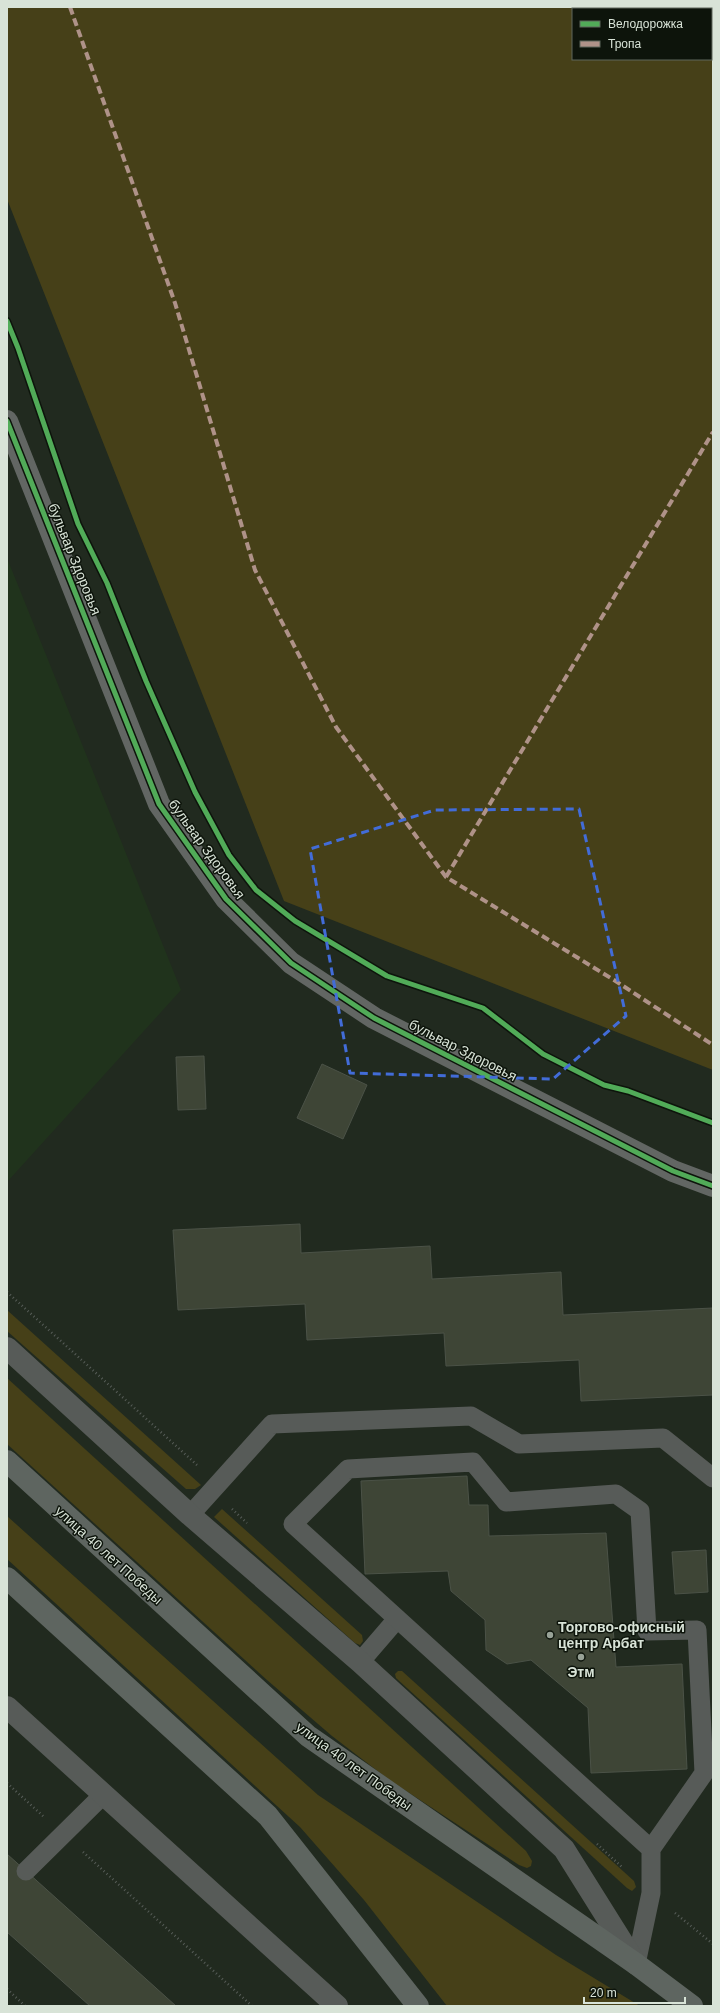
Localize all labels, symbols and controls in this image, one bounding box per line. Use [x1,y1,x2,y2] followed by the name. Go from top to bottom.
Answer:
[572,8,712,60] legend
[608,17,683,31] text: Велодорожка
[608,37,642,51] text: Тропа
[45,501,105,617] street label: бульвар Здоровья
[166,796,248,902] street label: бульвар Здоровья
[406,1016,520,1084] street label: бульвар Здоровья
[52,1503,166,1607] street label: улица 40 лет Победы
[558,1619,685,1651] place label: Торгово-офисный центр Арбат
[545,1630,555,1640] marker: Торгово-офисный центр Арбат
[576,1652,586,1662] marker: Этм
[567,1664,595,1680] place label: Этм
[293,1719,415,1813] street label: улица 40 лет Победы
[584,1979,685,2005] scale bar
[590,1986,617,2000] text: 20 m

